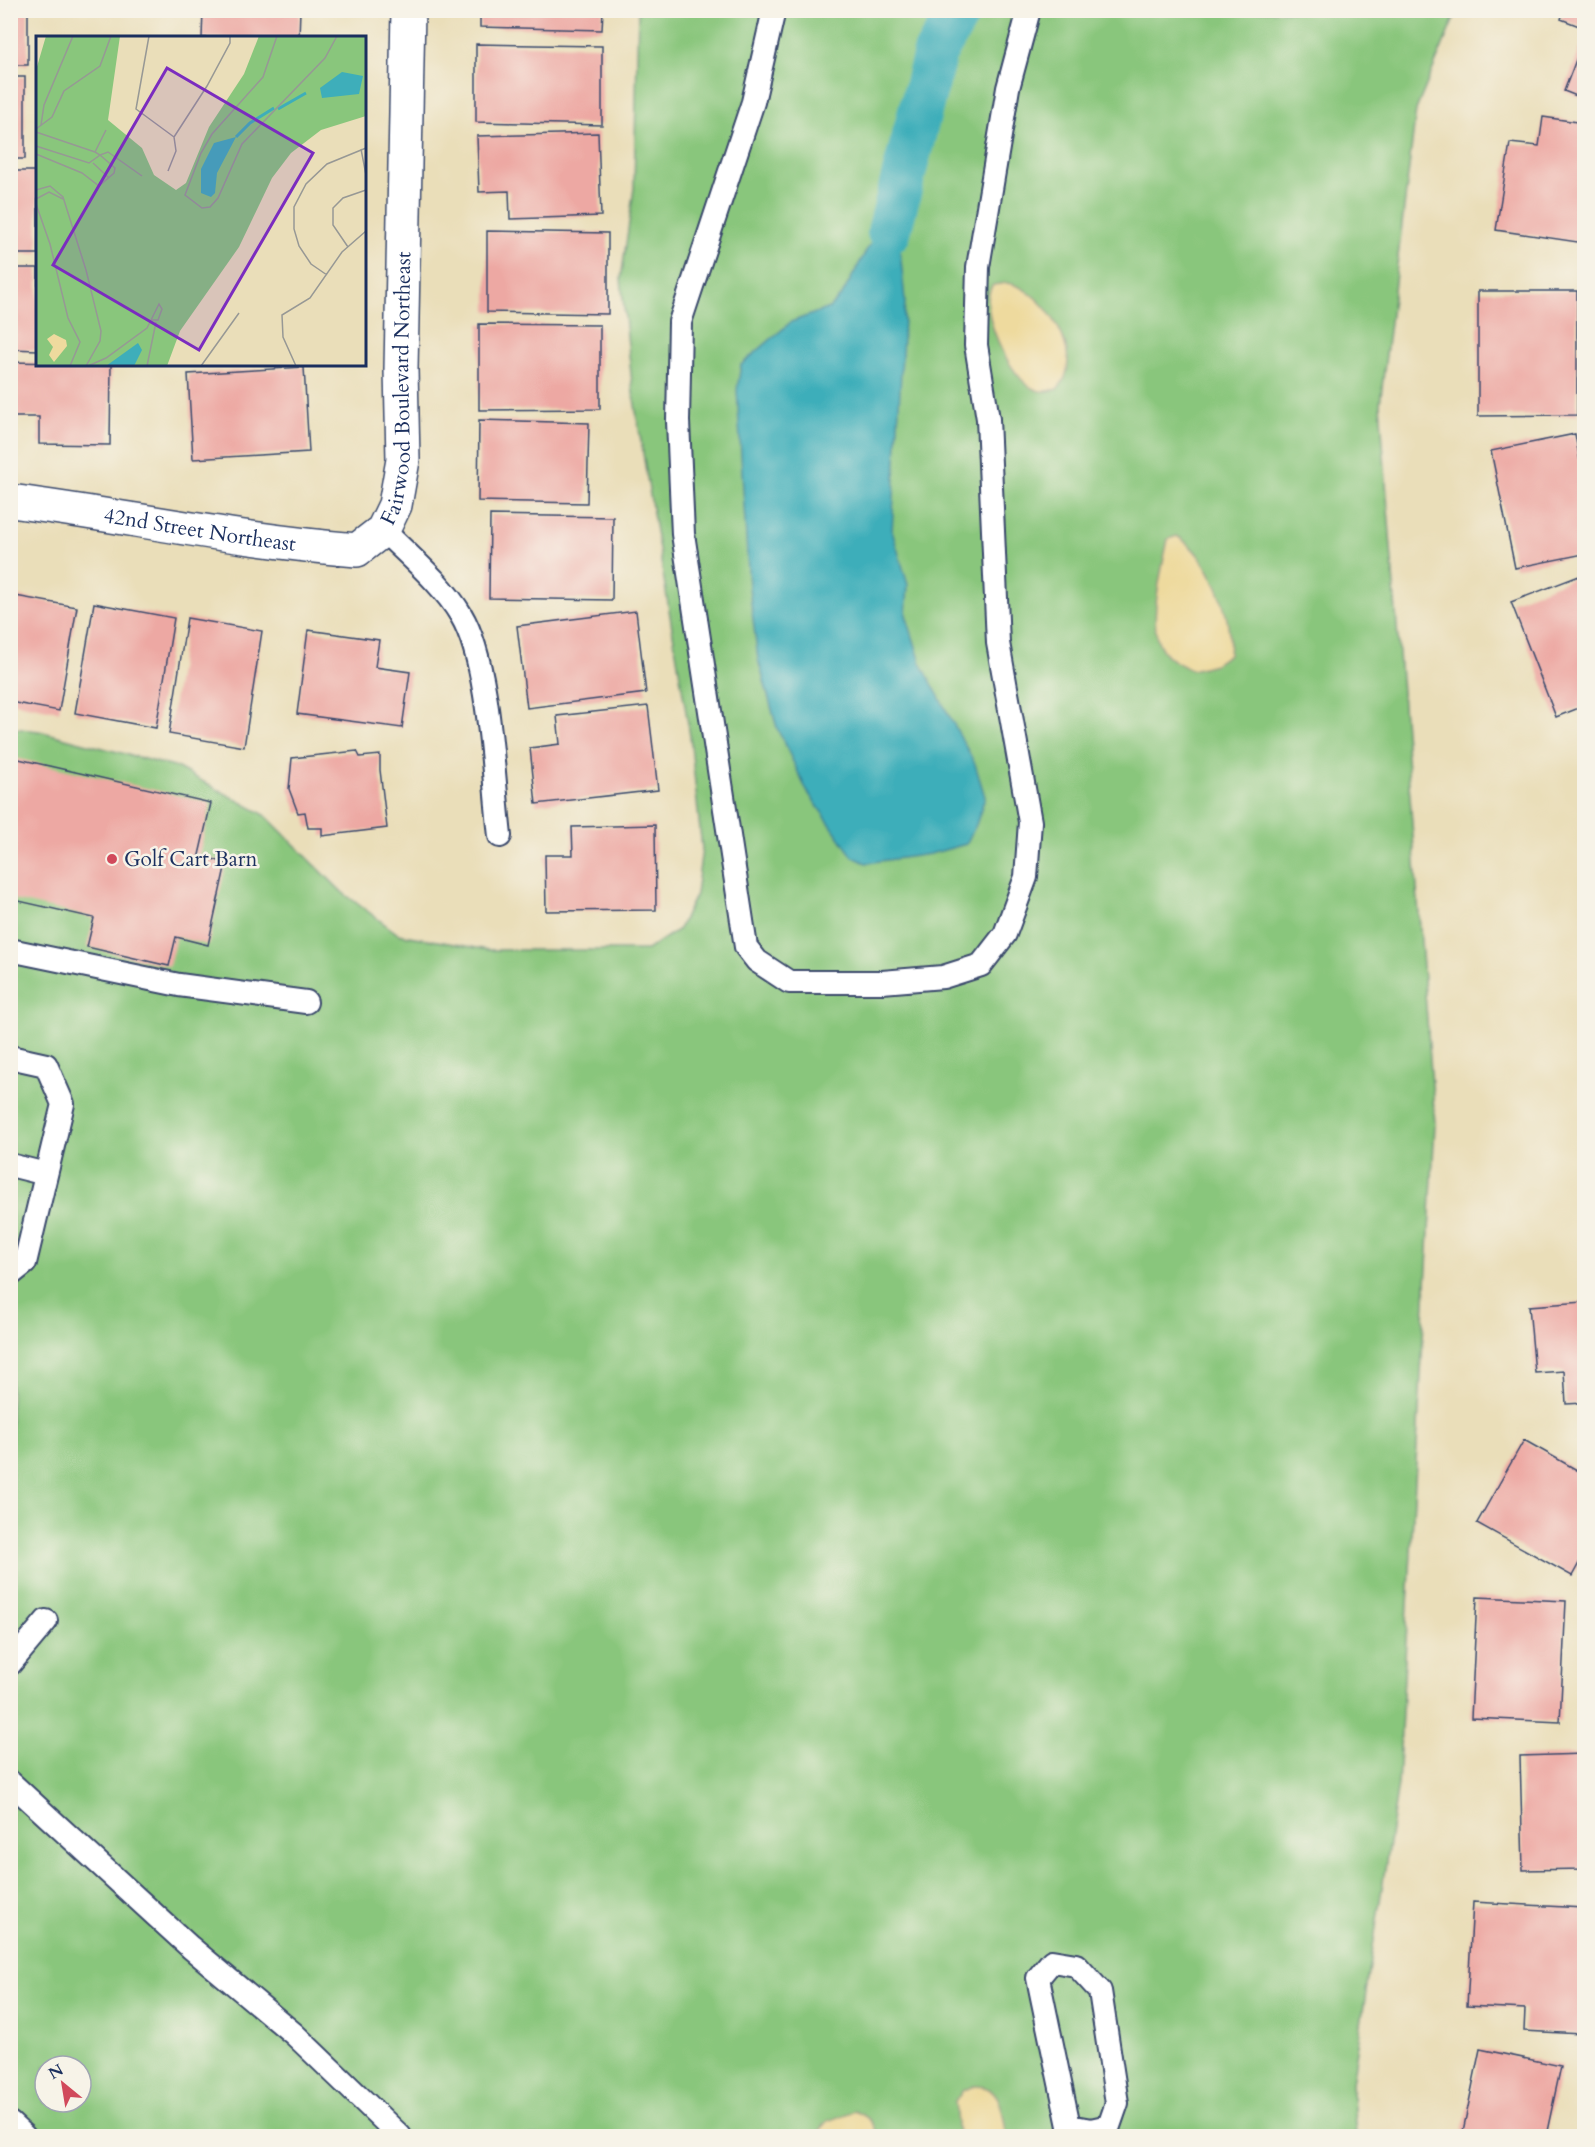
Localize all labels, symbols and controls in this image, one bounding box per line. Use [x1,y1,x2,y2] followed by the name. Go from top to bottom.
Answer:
[36,36,366,366] inset map
[374,251,418,530] street label: Fairwood Boulevard Northeast
[102,501,298,559] street label: 42nd Street Northeast
[124,845,257,874] place label: Golf Cart Barn
[105,852,119,866] marker: Golf Cart Barn
[33,2054,93,2114] north arrow
[44,2059,68,2085] text: N

